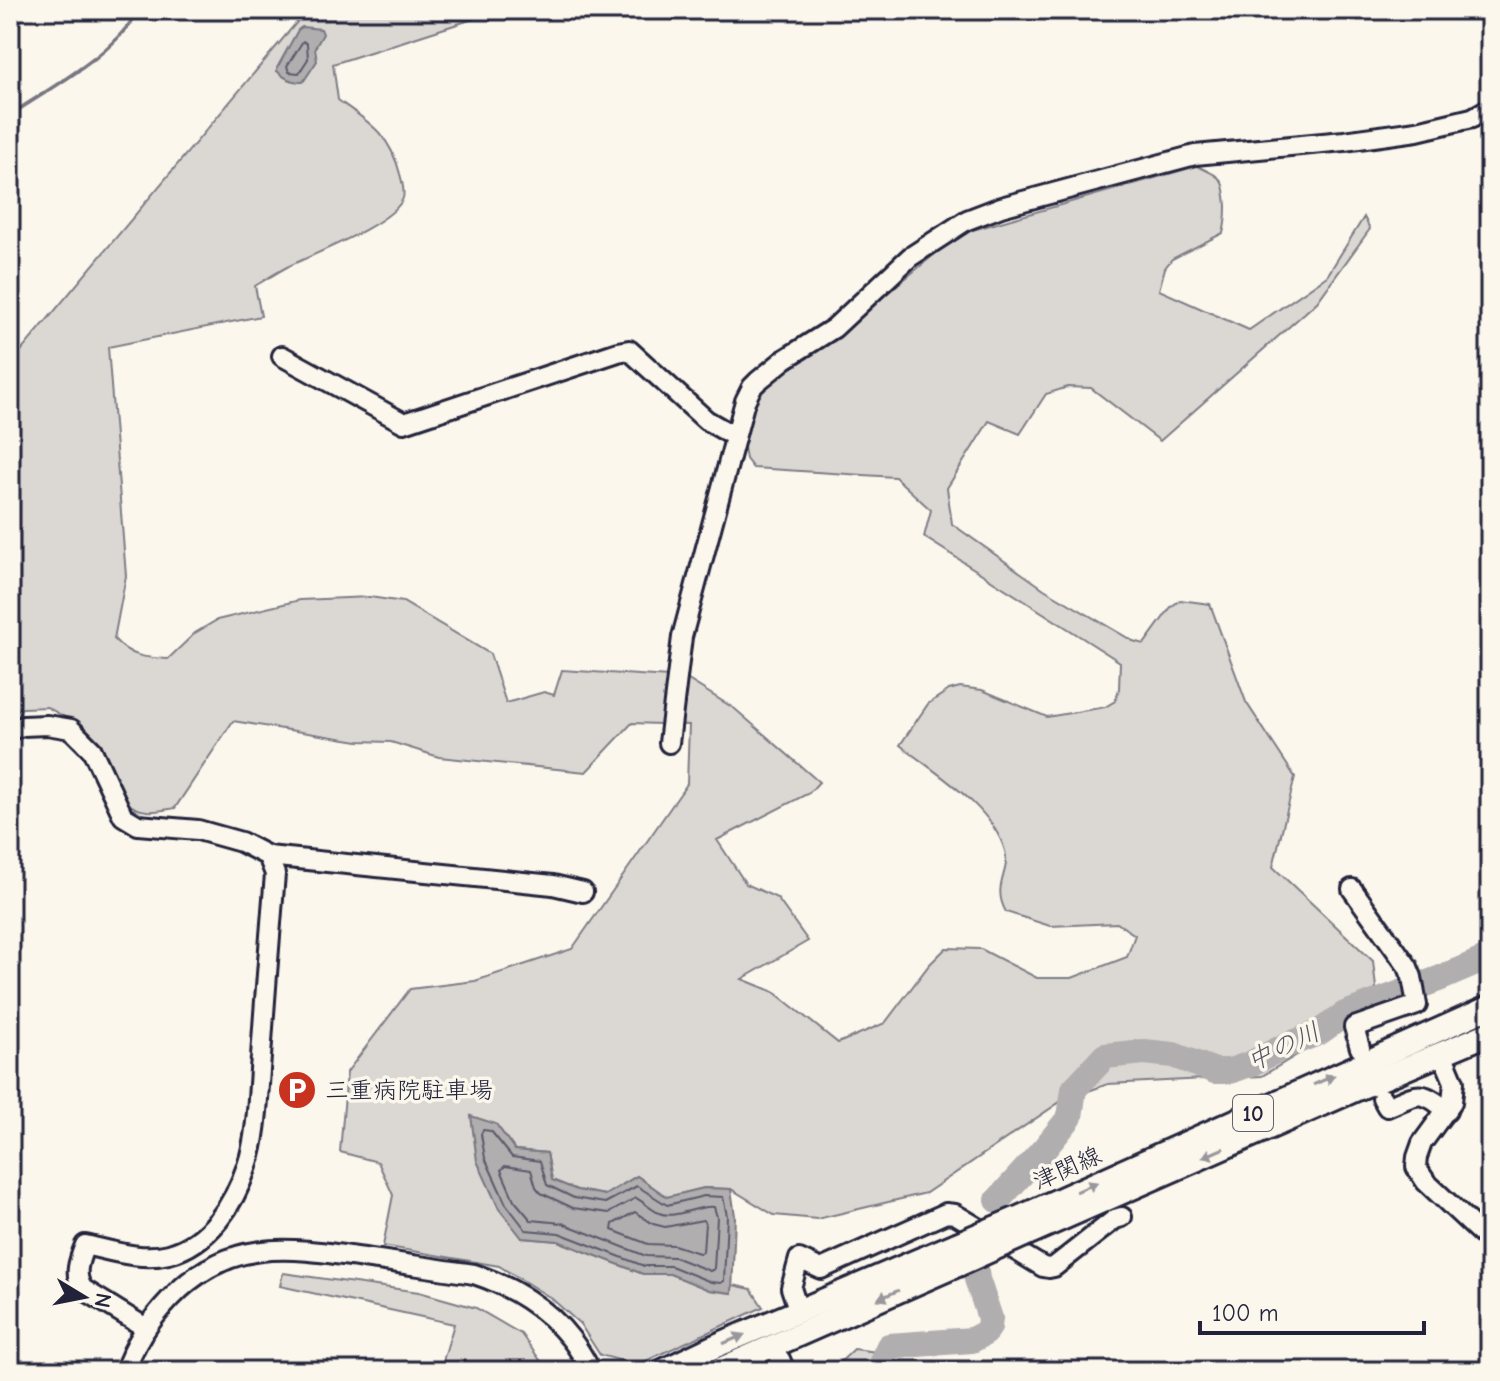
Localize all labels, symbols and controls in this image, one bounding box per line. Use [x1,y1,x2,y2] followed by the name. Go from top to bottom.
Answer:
[1242,1017,1325,1077] water label: 中の川
[276,1069,318,1111] parking icon: 三重病院駐車場
[1312,1074,1336,1087] one-way arrow
[325,1076,493,1104] place label: 三重病院駐車場
[1233,1095,1273,1131] road number: 10
[1028,1141,1106,1195] street label: 津関線
[1201,1146,1225,1160] one-way arrow
[1075,1180,1099,1194] one-way arrow
[44,1257,124,1337] north arrow
[1200,1285,1424,1335] scale bar
[877,1288,900,1302] one-way arrow
[89,1291,117,1310] text: N
[1212,1299,1279,1327] text: 100 m
[722,1332,745,1345] one-way arrow

